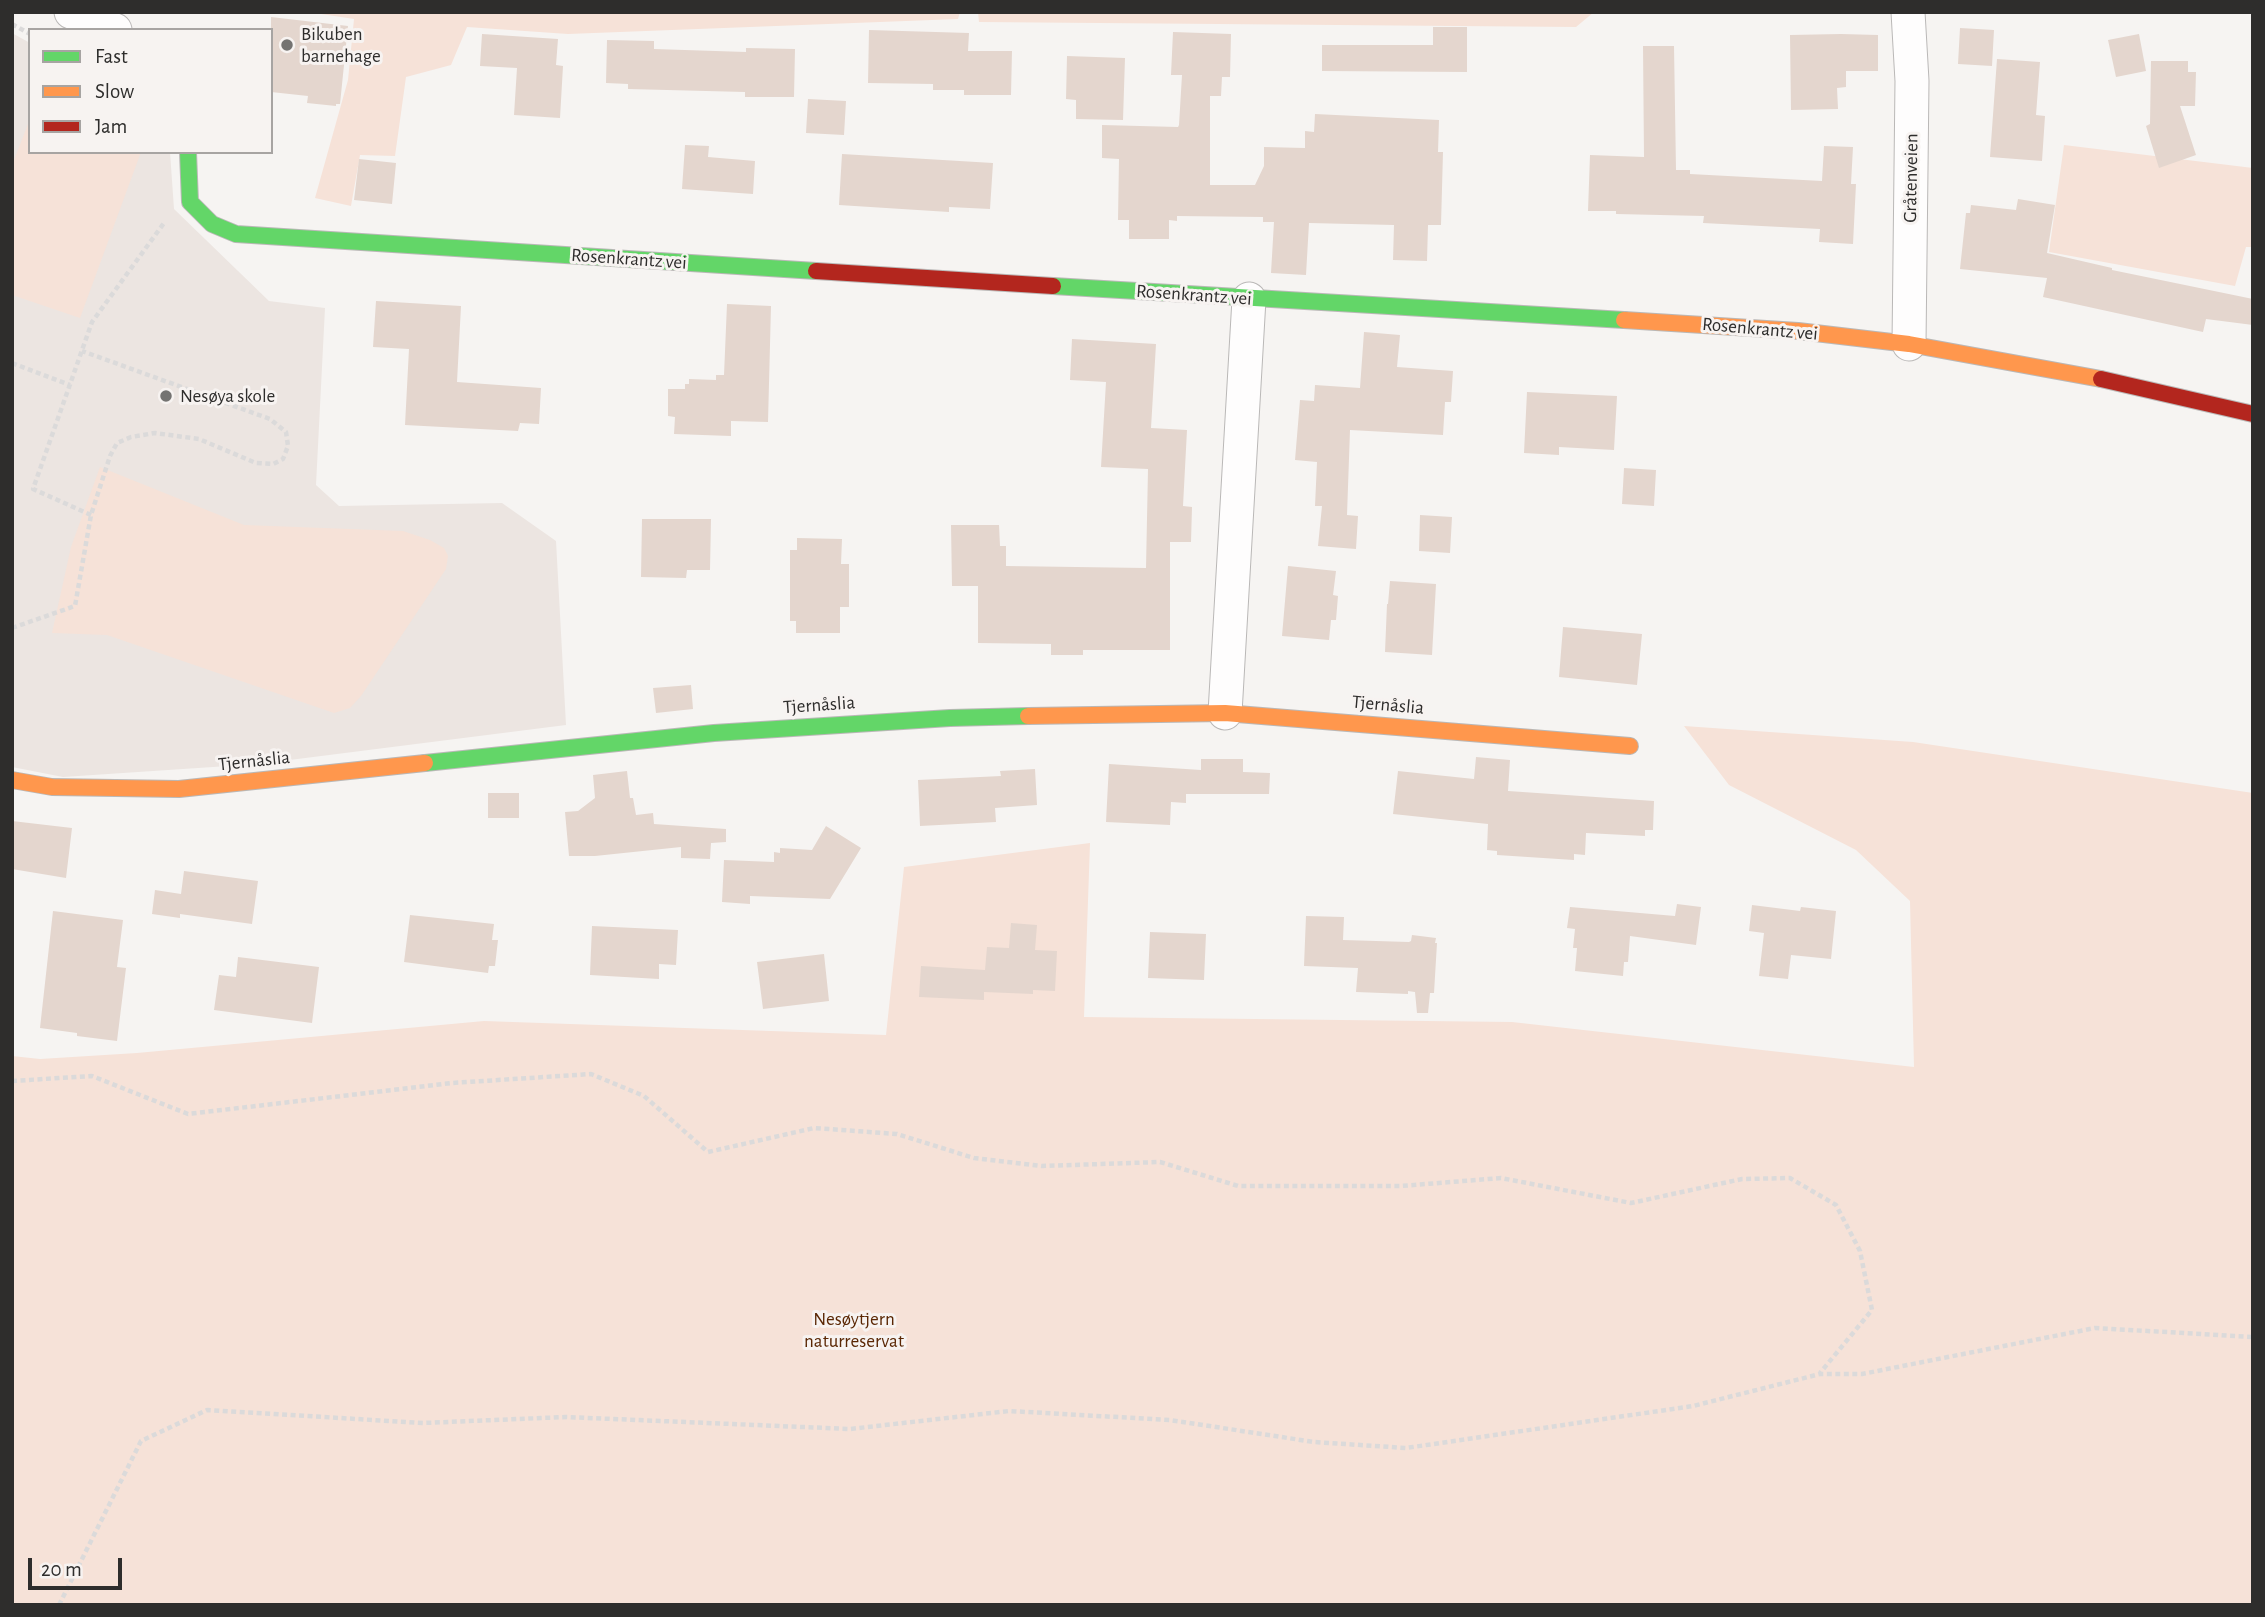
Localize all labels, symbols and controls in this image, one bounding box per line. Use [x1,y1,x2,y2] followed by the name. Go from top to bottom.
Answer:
[301,23,381,67] place label: Bikuben barnehage
[28,28,273,154] legend
[279,37,295,53] marker: Bikuben barnehage
[95,46,128,67] text: Fast
[95,81,134,102] text: Slow
[95,116,127,137] text: Jam
[1899,133,1923,223] street label: Gråtenveien
[570,244,688,274] street label: Rosenkrantz vei
[1135,280,1253,310] street label: Rosenkrantz vei
[1701,313,1819,345] street label: Rosenkrantz vei
[180,385,275,407] place label: Nesøya skole
[158,388,174,404] marker: Nesøya skole
[1351,690,1425,720] street label: Tjernåslia
[782,691,856,719] street label: Tjernåslia
[217,746,291,776] street label: Tjernåslia
[804,1308,904,1352] park label: Nesøytjern naturreservat
[32,1544,126,1588] scale bar
[41,1559,82,1580] text: 20 m

